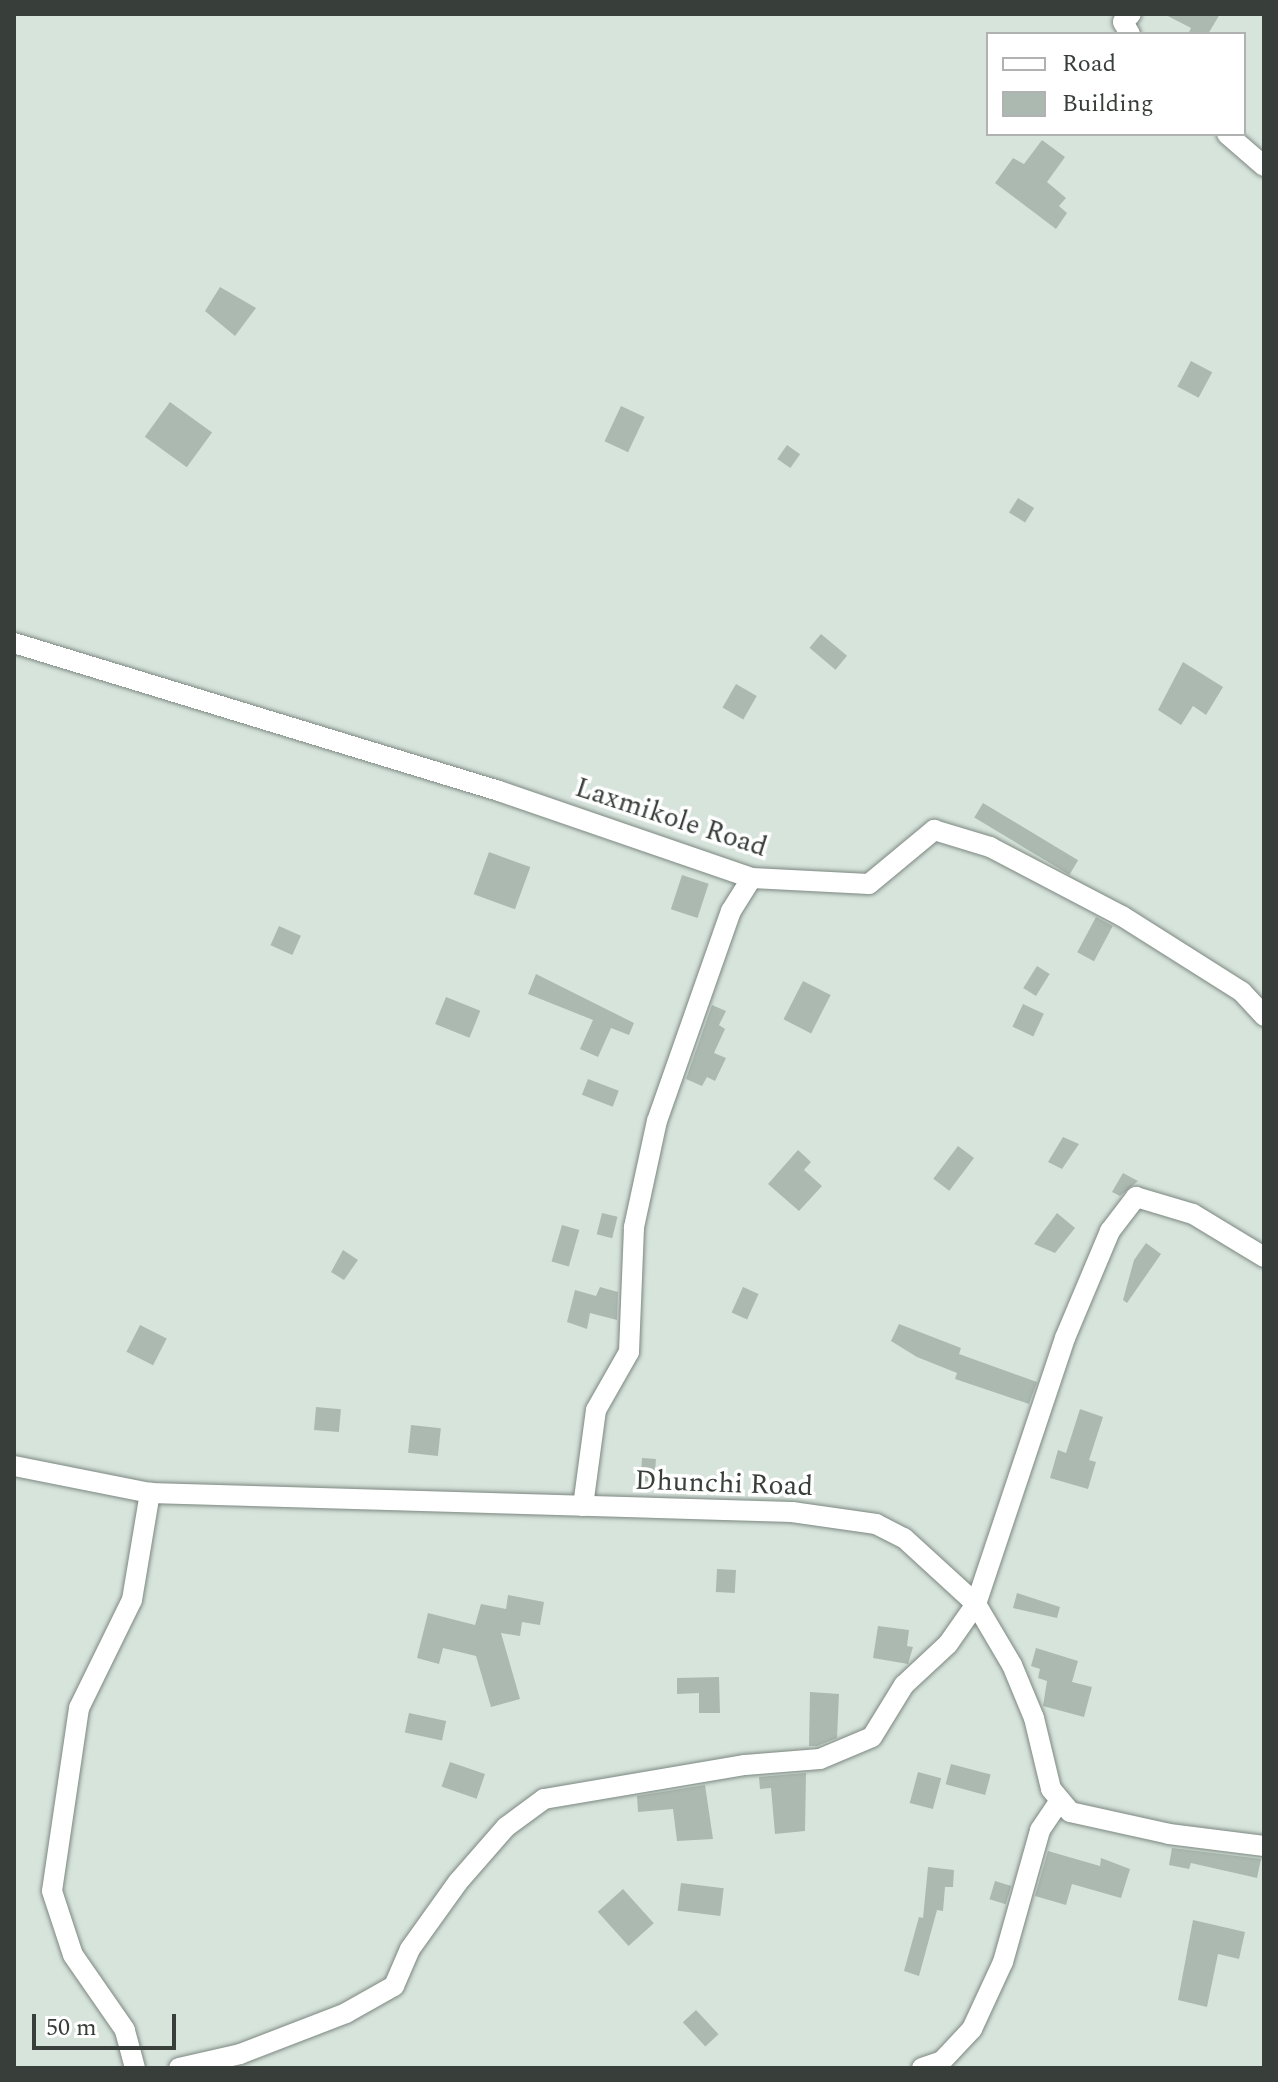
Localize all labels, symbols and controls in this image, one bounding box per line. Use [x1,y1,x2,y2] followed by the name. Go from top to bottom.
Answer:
[986,32,1246,136] legend
[1062,46,1116,82] text: Road
[1062,86,1154,122] text: Building
[571,771,771,865] street label: Laxmikole Road
[634,1464,814,1504] street label: Dhunchi Road
[36,1998,180,2048] scale bar
[46,2010,97,2046] text: 50 m

